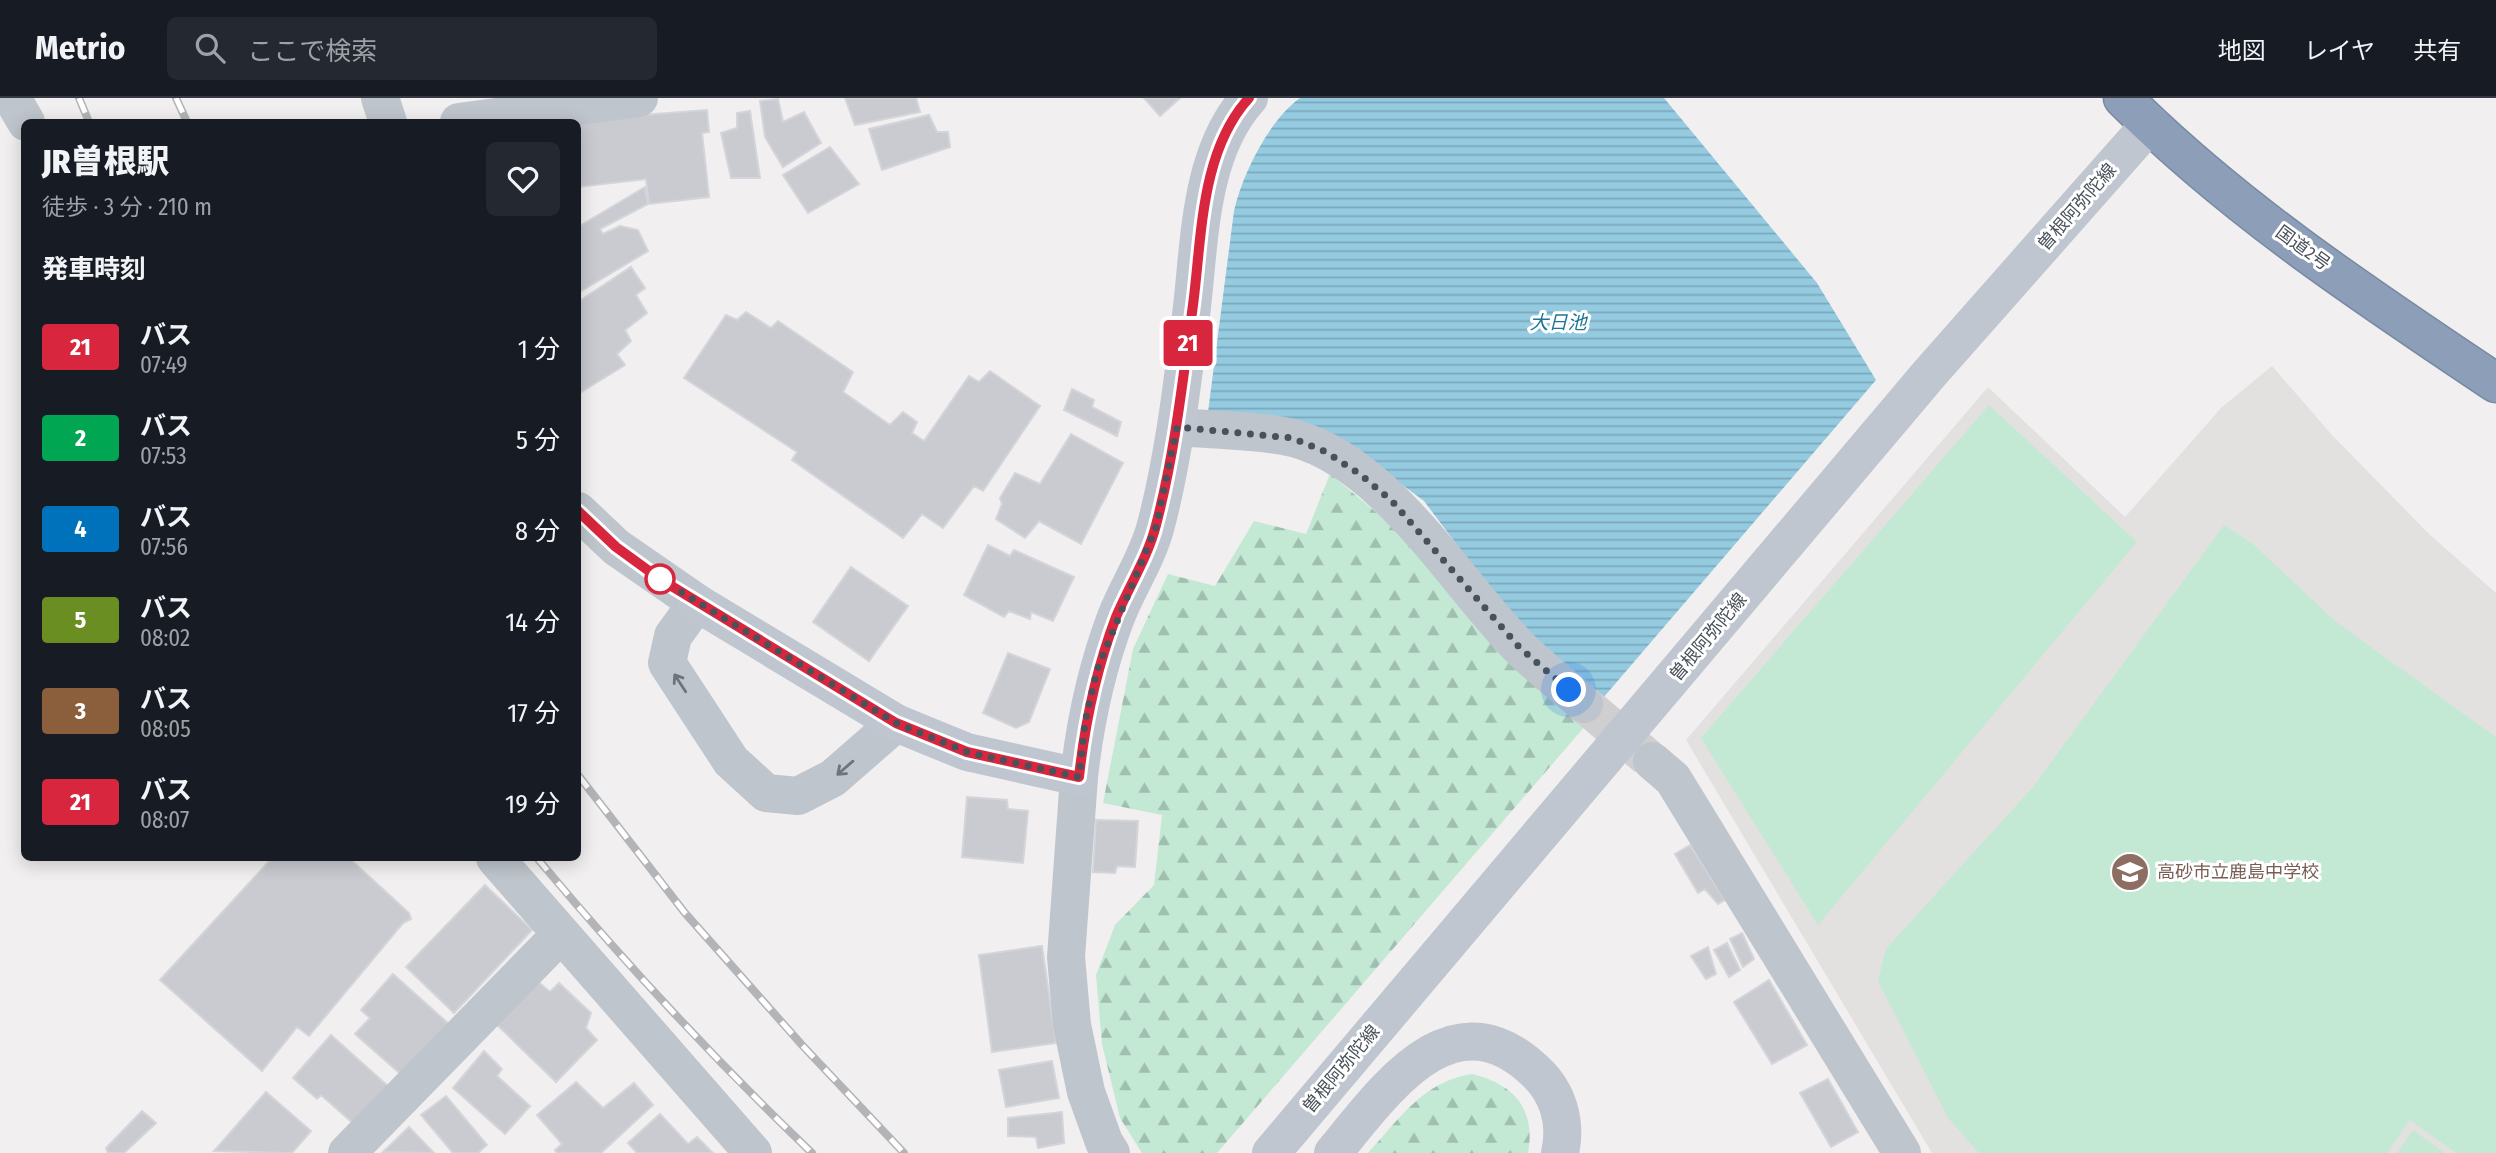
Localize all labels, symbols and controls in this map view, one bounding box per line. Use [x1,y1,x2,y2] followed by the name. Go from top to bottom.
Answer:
[167,17,657,80] search box
[35,28,125,68] text: Metrio
[191,29,229,67] icon: search
[247,36,377,67] text: ここで検索
[2218,37,2266,65] text: 地図
[2304,37,2375,65] text: レイヤ
[2413,37,2461,65] text: 共有
[42,142,169,182] text: JR曽根駅
[486,142,560,216] button: heart
[2033,159,2121,255] street label: 曽根阿弥陀線
[42,193,212,221] text: 徒歩 · 3 分 · 210 m
[2271,221,2335,275] street label: 国道2号
[42,254,146,285] text: 発車時刻
[1529,311,1588,334] water label: 大日池
[140,320,192,351] text: バス
[1156,320,1220,366] line badge: 21
[1178,329,1198,357] text: 21
[70,333,91,361] text: 21
[518,334,560,365] text: 1 分
[140,351,188,379] text: 07:49
[140,411,192,442] text: バス
[75,424,86,452] text: 2
[516,425,560,456] text: 5 分
[140,442,187,470] text: 07:53
[140,502,192,533] text: バス
[74,515,87,543] text: 4
[515,516,560,547] text: 8 分
[140,533,188,561] text: 07:56
[645,564,675,594] unlabelled marker
[1665,589,1751,685] street label: 曽根阿弥陀線
[140,593,192,624] text: バス
[75,606,86,634] text: 5
[505,607,560,638] text: 14 分
[140,624,190,652] text: 08:02
[1551,672,1586,707] your location
[673,674,687,693] one-way arrow
[140,684,192,715] text: バス
[75,697,86,725] text: 3
[507,698,560,729] text: 17 分
[140,715,191,743] text: 08:05
[836,760,854,776] one-way arrow
[140,775,192,806] text: バス
[70,788,91,816] text: 21
[505,789,560,820] text: 19 分
[140,806,189,834] text: 08:07
[2109,851,2151,893] school or university icon: 高砂市立鹿島中学校
[2157,861,2319,883] place label: 高砂市立鹿島中学校
[1298,1021,1384,1117] street label: 曽根阿弥陀線

